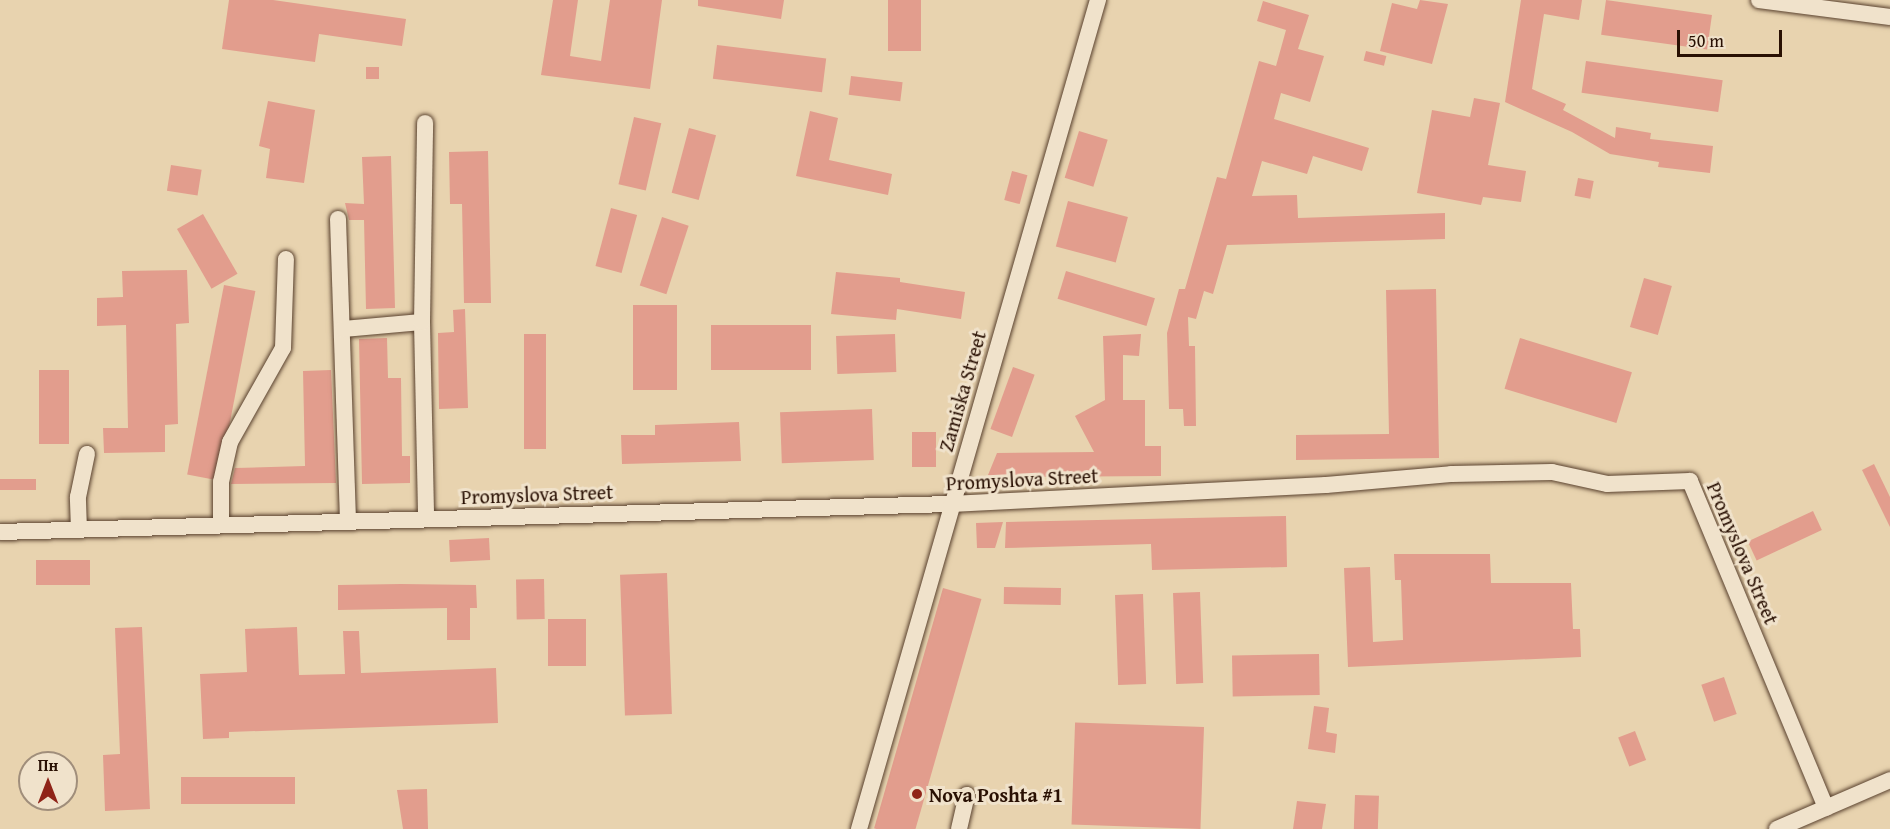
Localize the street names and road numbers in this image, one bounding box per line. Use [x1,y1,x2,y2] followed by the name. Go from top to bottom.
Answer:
[933,328,991,454] street label: Zamiska Street
[945,463,1099,495] street label: Promyslova Street
[1702,478,1784,628] street label: Promyslova Street
[460,479,614,509] street label: Promyslova Street

